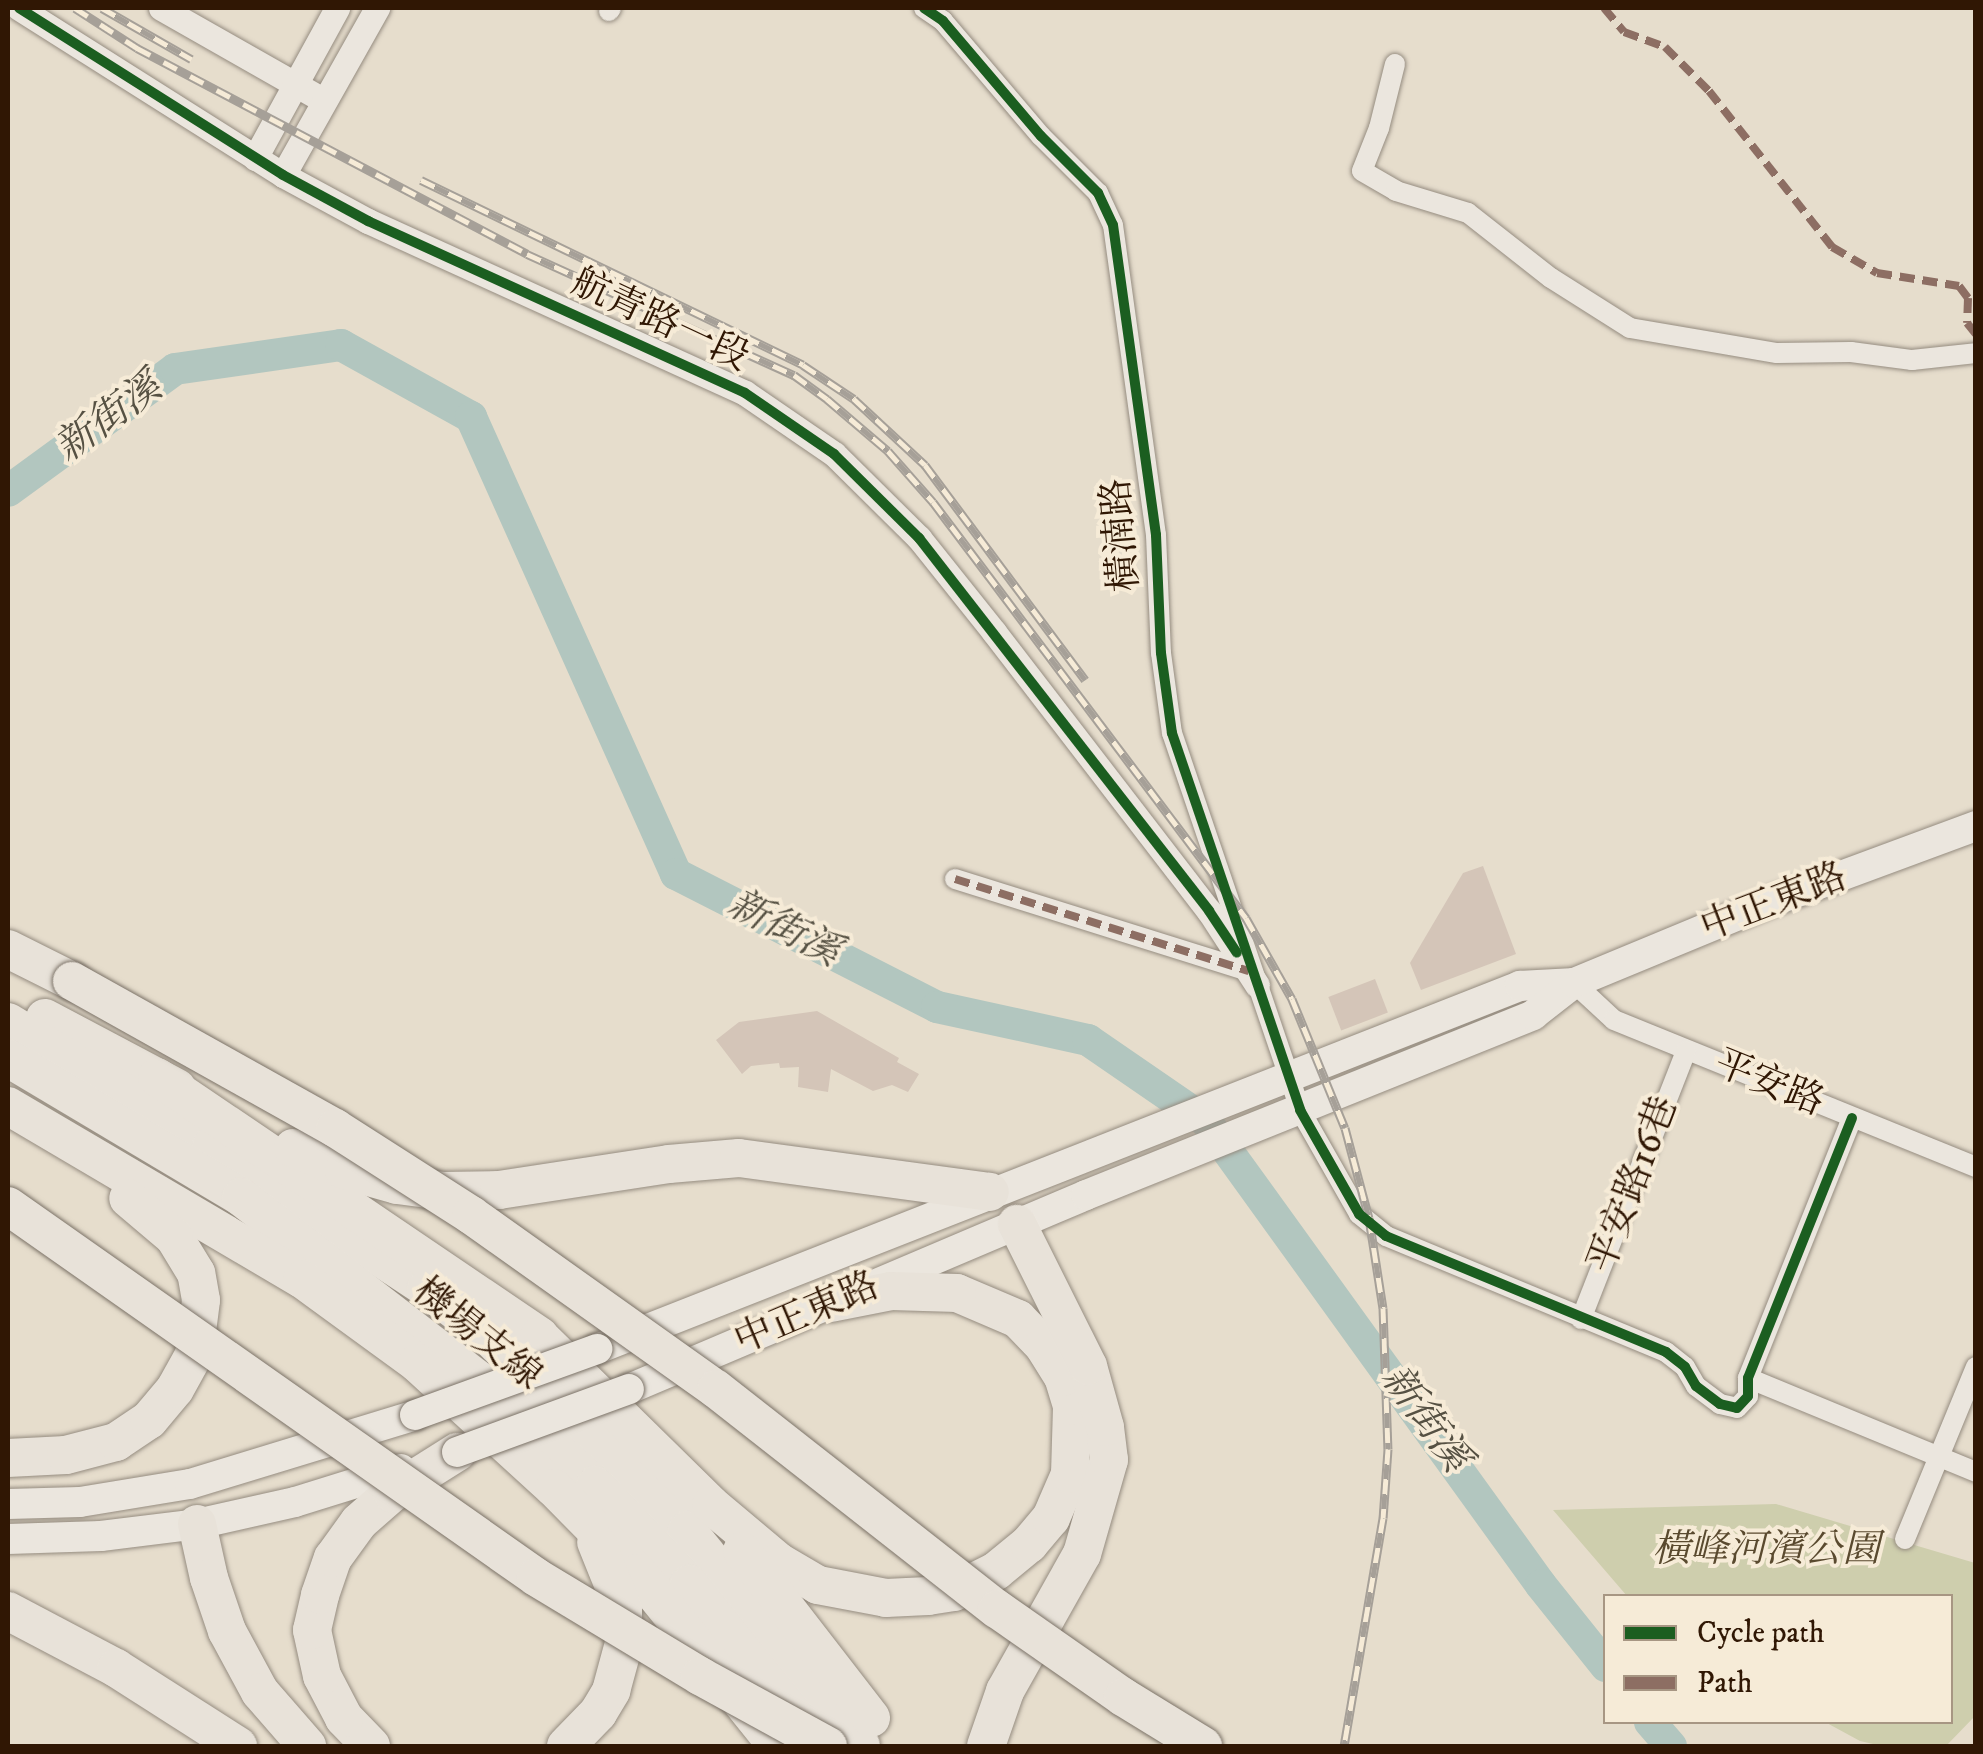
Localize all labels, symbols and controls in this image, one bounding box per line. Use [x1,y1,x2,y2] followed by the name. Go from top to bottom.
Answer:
[564,260,756,382] street label: 航青路一段
[46,363,172,473] water label: 新街溪
[1094,476,1150,594] street label: 橫湳路
[1695,854,1853,952] street label: 中正東路
[720,880,848,978] water label: 新街溪
[1708,1042,1830,1126] street label: 平安路
[1579,1090,1689,1280] street label: 平安路16巷
[728,1263,886,1365] street label: 中正東路
[404,1269,550,1401] street label: 機場支線
[1370,1356,1480,1482] water label: 新街溪
[1652,1528,1880,1574] park label: 橫峰河濱公園
[1603,1594,1953,1724] legend
[1697,1615,1825,1652] text: Cycle path
[1697,1665,1753,1702] text: Path

